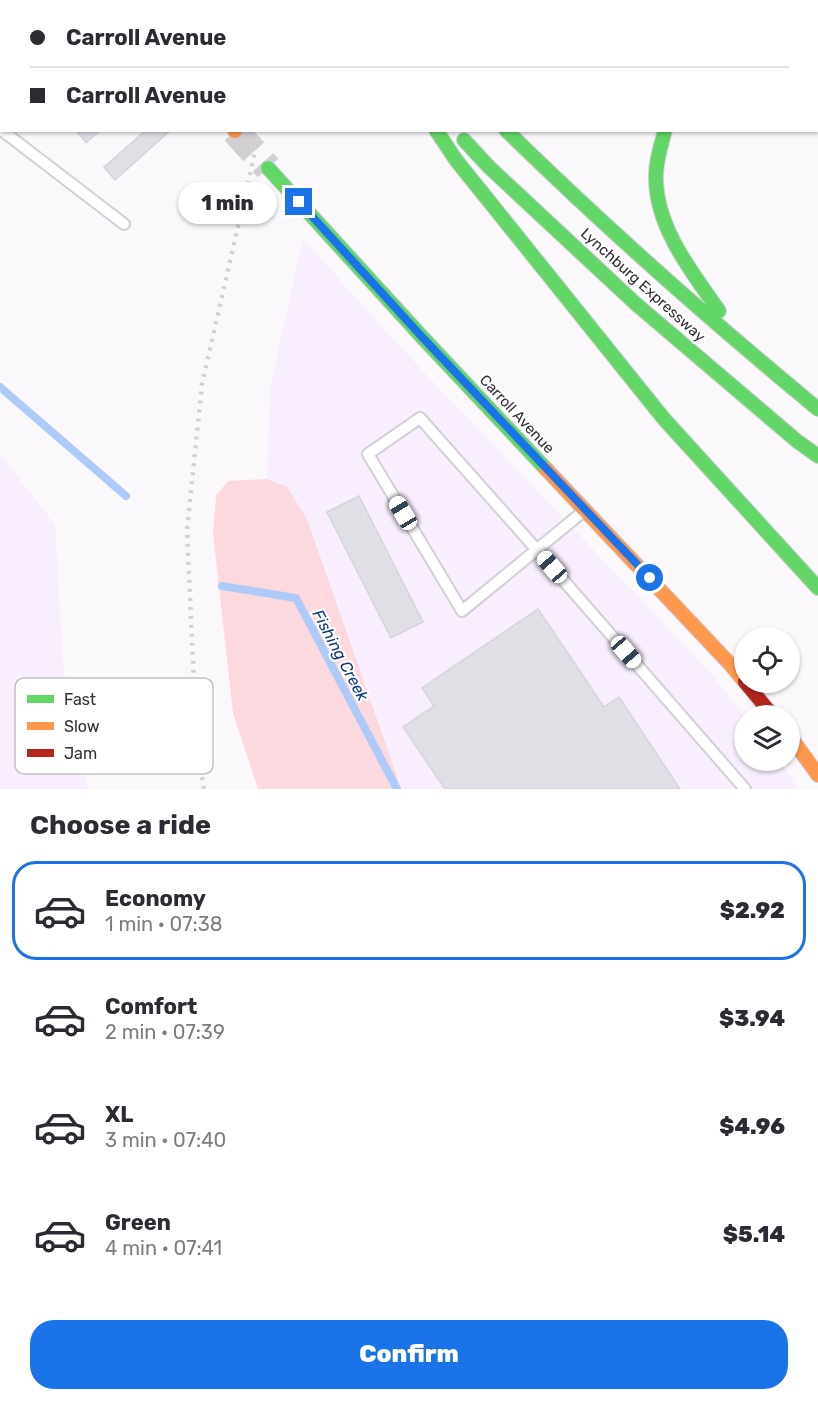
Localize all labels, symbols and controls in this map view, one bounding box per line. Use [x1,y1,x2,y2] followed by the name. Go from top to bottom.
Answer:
[66,24,226,51] text: Carroll Avenue
[66,82,226,109] text: Carroll Avenue
[179,181,278,223] callout: 1 min
[285,188,312,215] route end
[201,191,254,215] text: 1 min
[577,224,709,346] street label: Lynchburg Expressway
[476,371,558,457] street label: Carroll Avenue
[386,493,420,533] car
[533,548,571,586] car
[636,564,663,591] route start
[308,606,373,705] water label: Fishing Creek
[734,627,800,771] map controls
[734,627,800,693] button: locate
[607,633,645,671] car
[15,678,213,774] legend
[64,690,96,709] text: Fast
[734,705,800,771] button: layers
[64,717,100,736] text: Slow
[64,744,97,763] text: Jam
[30,809,211,841] text: Choose a ride
[33,884,87,938] icon: car
[105,885,206,912] text: Economy
[720,897,785,924] text: $2.92
[105,912,222,936] text: 1 min · 07:38
[33,992,87,1046] icon: car
[105,993,197,1020] text: Comfort
[719,1005,785,1032] text: $3.94
[105,1020,225,1044] text: 2 min · 07:39
[33,1100,87,1154] icon: car
[105,1101,133,1128] text: XL
[719,1113,785,1140] text: $4.96
[105,1128,226,1152] text: 3 min · 07:40
[33,1208,87,1262] icon: car
[105,1209,171,1236] text: Green
[723,1221,785,1248] text: $5.14
[105,1236,222,1260] text: 4 min · 07:41
[30,1320,788,1389] button: Confirm

